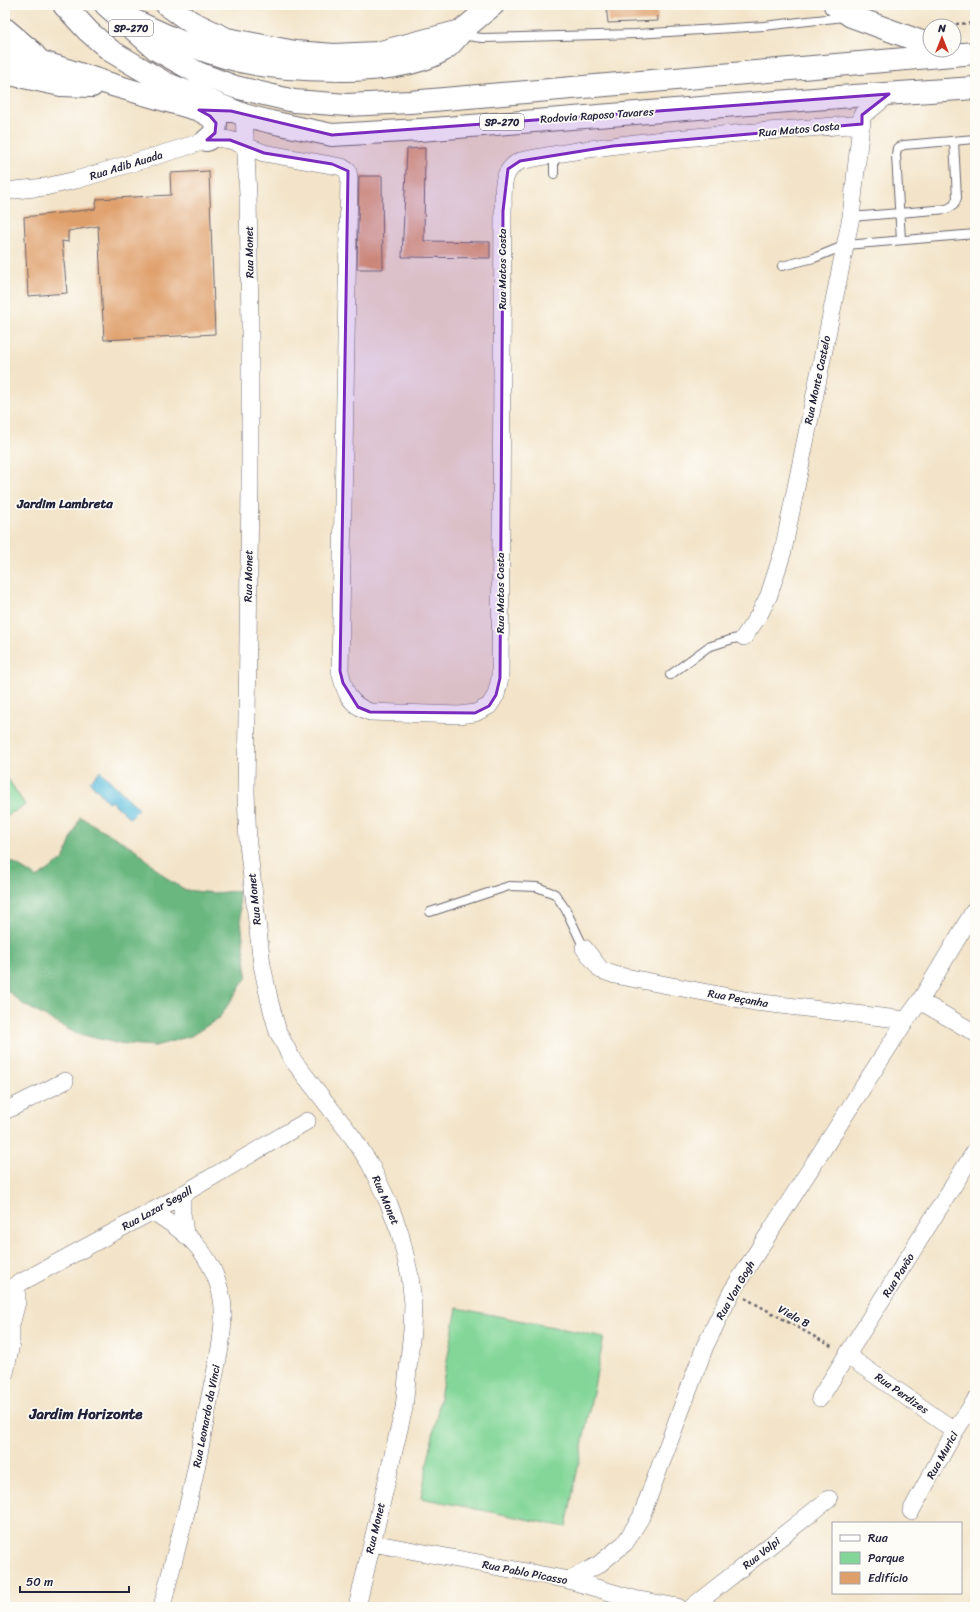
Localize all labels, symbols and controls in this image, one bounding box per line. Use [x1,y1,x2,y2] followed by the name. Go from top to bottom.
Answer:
[922,18,962,58] north arrow
[937,19,946,38] text: N
[109,20,153,36] road number: SP-270
[540,102,655,129] street label: Rodovia Raposo Tavares
[480,114,524,130] road number: SP-270
[758,116,841,143] street label: Rua Matos Costa
[87,145,166,186] street label: Rua Adib Auada
[240,226,259,278] street label: Rua Monet
[493,228,512,310] street label: Rua Matos Costa
[799,333,836,426] street label: Rua Monte Castelo
[16,492,113,515] district label: Jardim Lambreta
[239,550,258,602] street label: Rua Monet
[491,552,510,634] street label: Rua Matos Costa
[242,872,267,926] street label: Rua Monet
[706,984,770,1013] street label: Rua Peçanha
[367,1172,405,1228] street label: Rua Monet
[118,1181,197,1236] street label: Rua Lazar Segall
[877,1249,920,1301] street label: Rua Pavão
[711,1257,760,1323] street label: Rua Van Gogh
[774,1300,813,1333] street label: Viela B
[187,1362,226,1469] street label: Rua Leonardo da Vinci
[871,1368,933,1420] street label: Rua Perdizes
[28,1401,143,1427] district label: Jardim Horizonte
[921,1427,964,1483] street label: Rua Murici
[360,1500,391,1556] street label: Rua Monet
[832,1522,962,1594] legend
[868,1527,889,1549] text: Rua
[738,1532,785,1574] street label: Rua Volpi
[868,1547,905,1569] text: Parque
[481,1555,570,1590] street label: Rua Pablo Picasso
[868,1567,908,1589] text: Edifício
[20,1568,129,1594] scale bar
[26,1571,53,1593] text: 50 m

